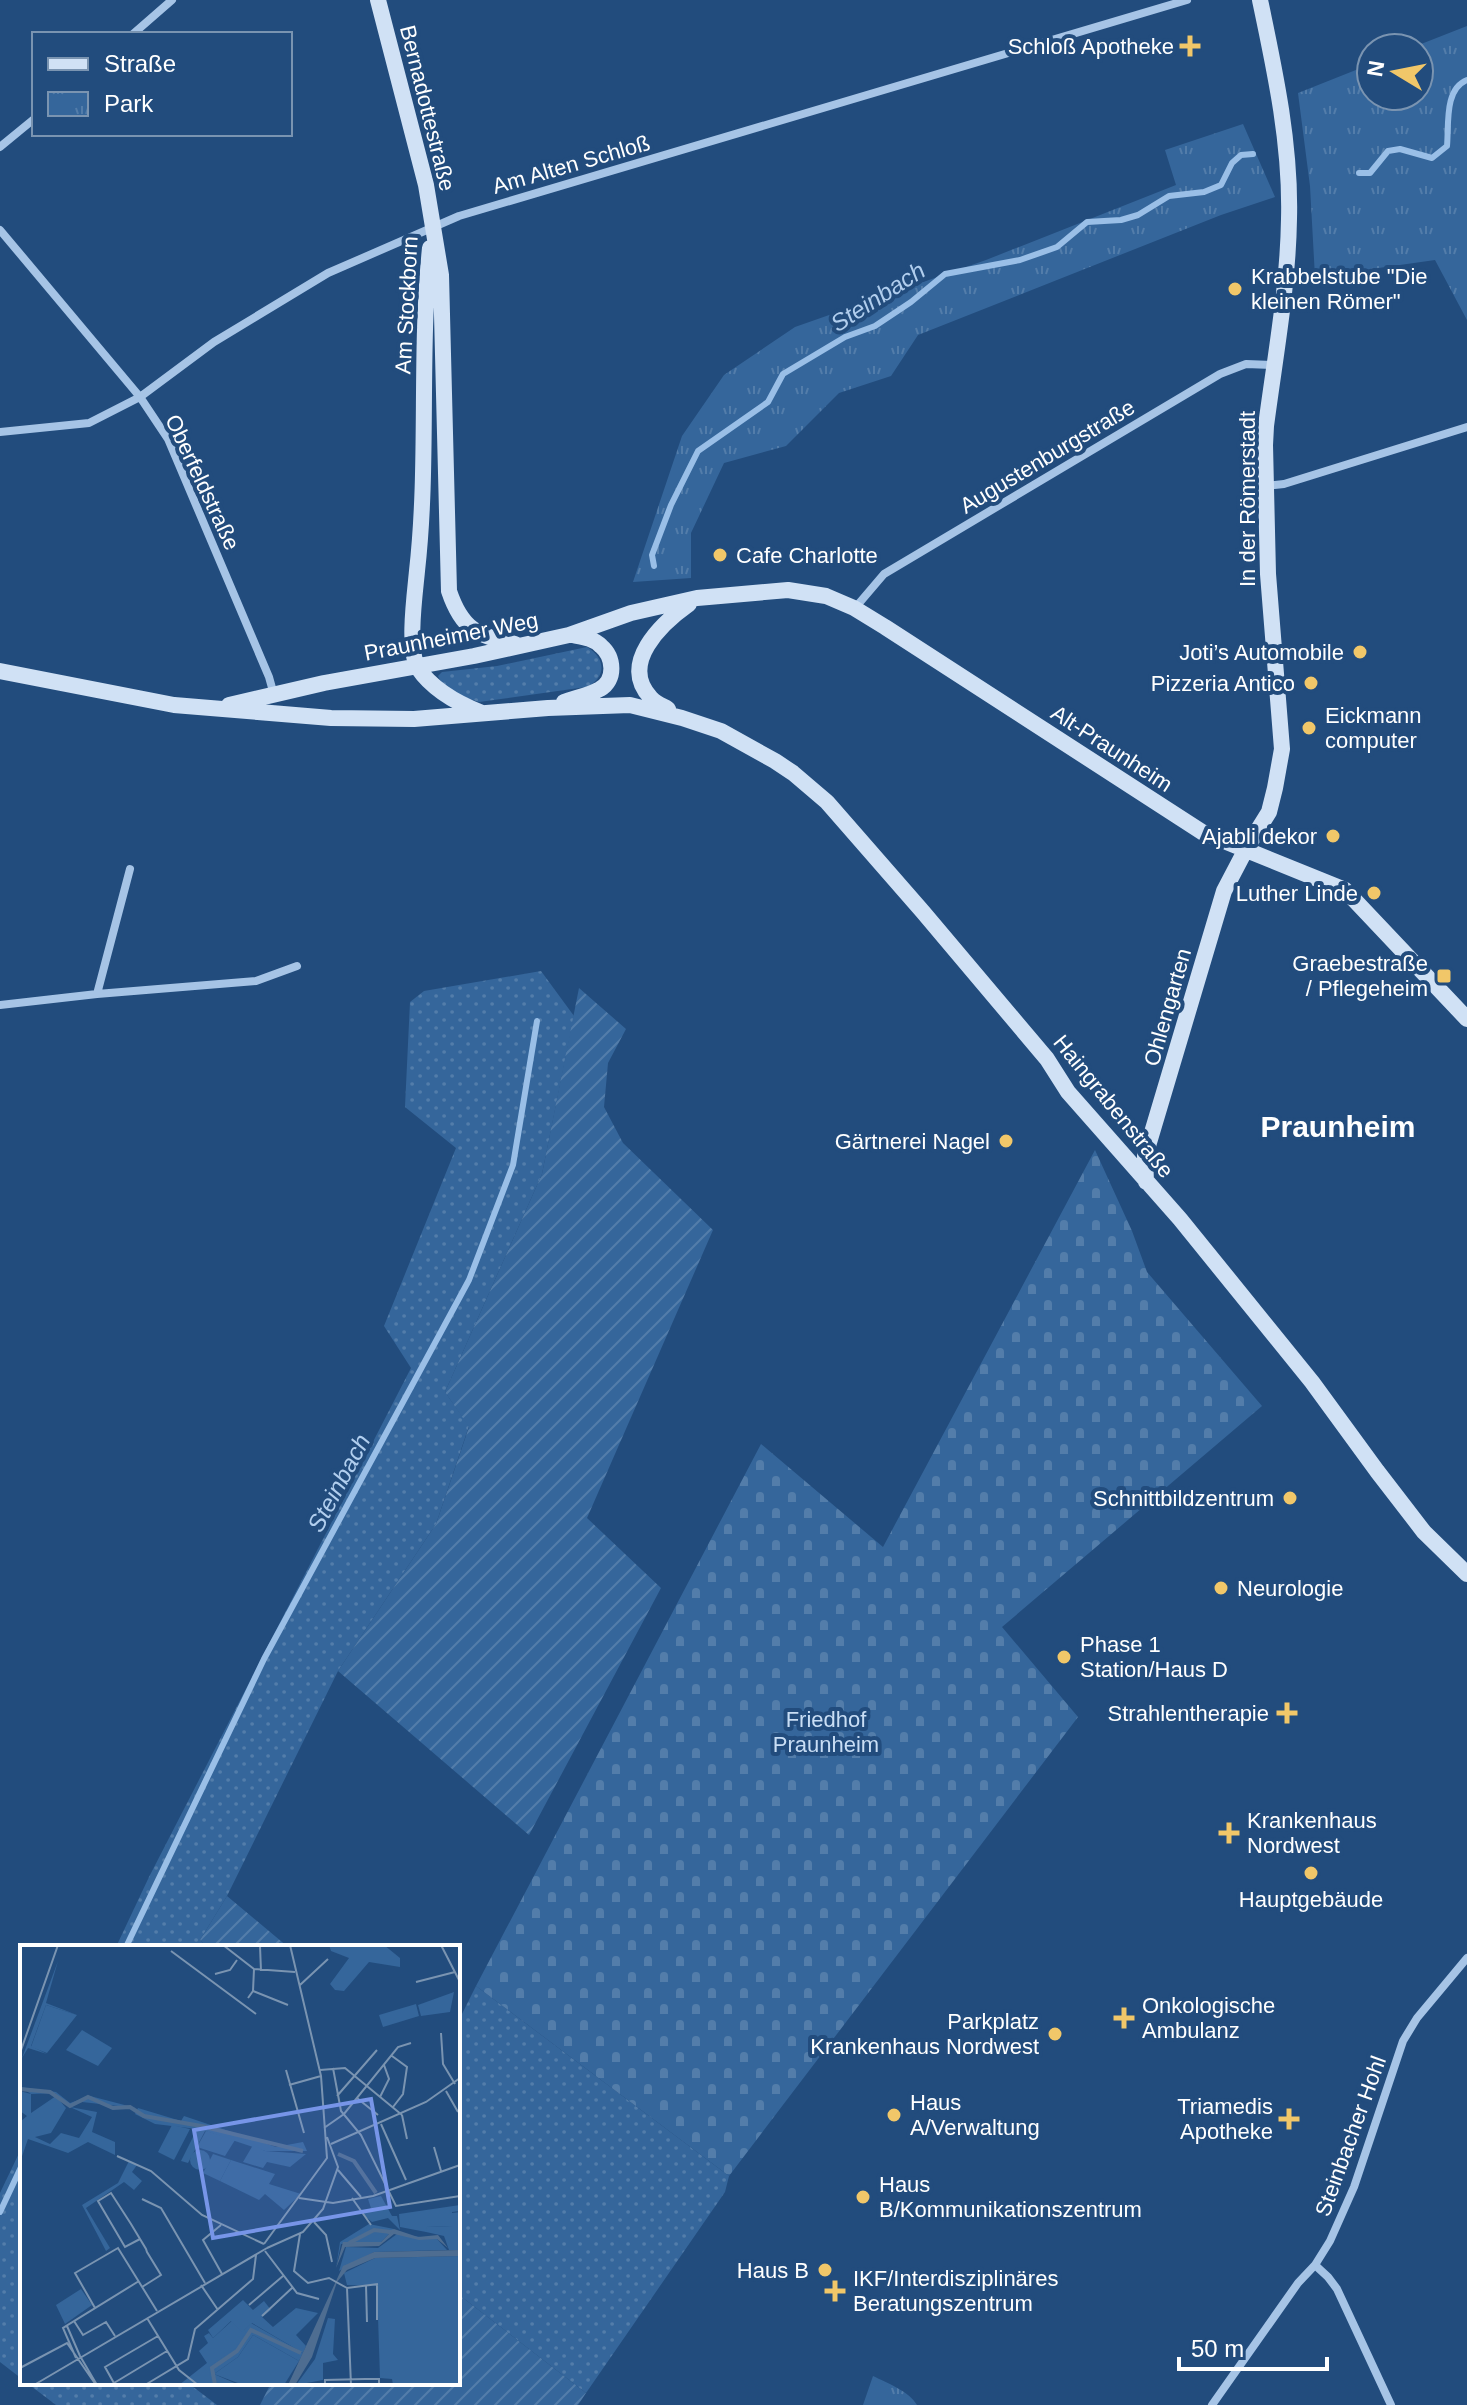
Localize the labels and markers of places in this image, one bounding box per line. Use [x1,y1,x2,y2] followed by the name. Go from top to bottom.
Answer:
[1008,34,1174,59] place label: Schloß Apotheke
[1181,37,1199,55] marker: Schloß Apotheke
[1251,264,1428,314] place label: Krabbelstube "Die kleinen Römer"
[1226,280,1244,298] marker: Krabbelstube "Die kleinen Römer"
[736,543,878,568] place label: Cafe Charlotte
[711,546,729,564] marker: Cafe Charlotte
[1179,640,1344,665] place label: Joti’s Automobile
[1351,643,1369,661] marker: Joti’s Automobile
[1151,671,1295,696] place label: Pizzeria Antico
[1302,674,1320,692] marker: Pizzeria Antico
[1325,703,1422,753] place label: Eickmann computer
[1300,719,1318,737] marker: Eickmann computer
[1202,824,1317,849] place label: Ajabli dekor
[1324,827,1342,845] marker: Ajabli dekor
[1236,881,1358,906] place label: Luther Linde
[1365,884,1383,902] marker: Luther Linde
[1292,951,1428,1001] place label: Graebestraße / Pflegeheim
[1435,967,1453,985] marker: Graebestraße / Pflegeheim
[835,1129,990,1154] place label: Gärtnerei Nagel
[997,1132,1015,1150] marker: Gärtnerei Nagel
[1093,1486,1274,1511] place label: Schnittbildzentrum
[1281,1489,1299,1507] marker: Schnittbildzentrum
[1237,1576,1343,1601] place label: Neurologie
[1212,1579,1230,1597] marker: Neurologie
[1080,1632,1228,1682] place label: Phase 1 Station/Haus D
[1055,1648,1073,1666] marker: Phase 1 Station/Haus D
[1108,1701,1269,1726] place label: Strahlentherapie
[1276,1702,1298,1724] marker: Strahlentherapie
[1247,1808,1377,1858] place label: Krankenhaus Nordwest
[1218,1822,1240,1844] marker: Krankenhaus Nordwest
[1302,1864,1320,1882] marker: Hauptgebäude
[1239,1887,1383,1912] place label: Hauptgebäude
[1142,1993,1275,2043] place label: Onkologische Ambulanz
[1113,2007,1135,2029] marker: Onkologische Ambulanz
[810,2009,1039,2059] place label: Parkplatz Krankenhaus Nordwest
[1046,2025,1064,2043] marker: Parkplatz Krankenhaus Nordwest
[910,2090,1040,2140] place label: Haus A/Verwaltung
[1177,2094,1273,2144] place label: Triamedis Apotheke
[885,2106,903,2124] marker: Haus A/Verwaltung
[1280,2110,1298,2128] marker: Triamedis Apotheke
[879,2172,1142,2222] place label: Haus B/Kommunikationszentrum
[854,2188,872,2206] marker: Haus B/Kommunikationszentrum
[737,2258,809,2283] place label: Haus B
[816,2261,834,2279] marker: Haus B
[853,2266,1058,2316] place label: IKF/Interdisziplinäres Beratungszentrum
[824,2280,846,2302] marker: IKF/Interdisziplinäres Beratungszentrum

